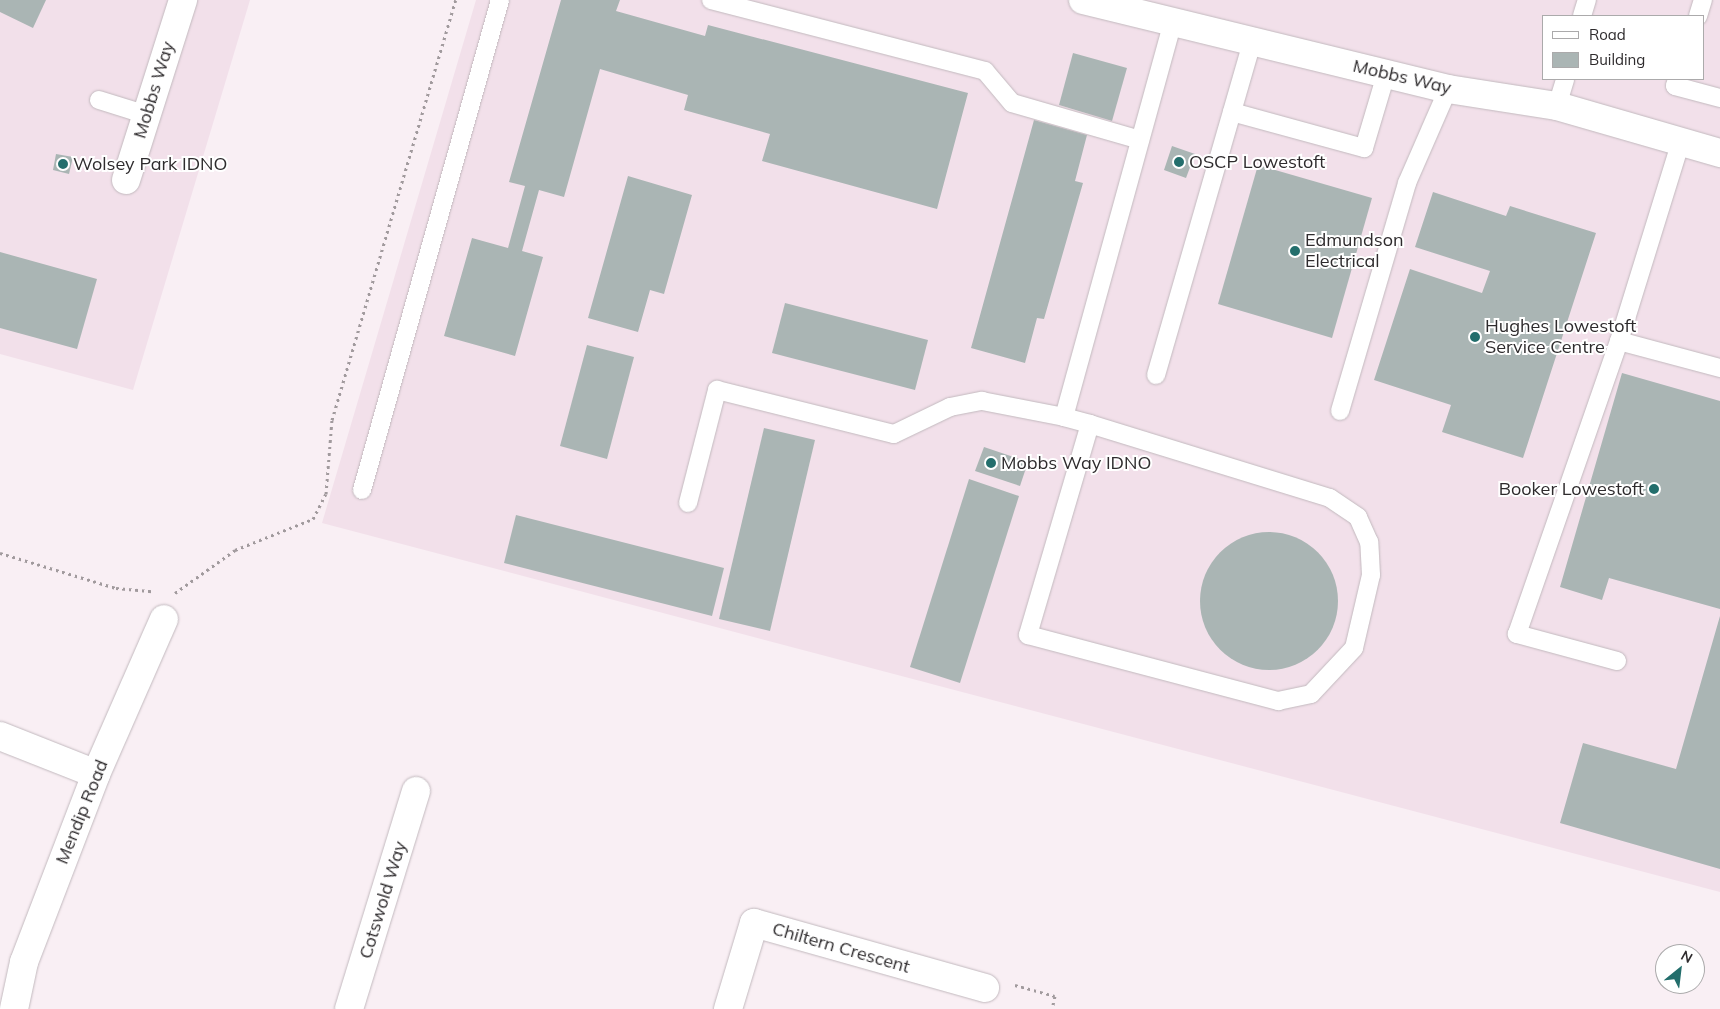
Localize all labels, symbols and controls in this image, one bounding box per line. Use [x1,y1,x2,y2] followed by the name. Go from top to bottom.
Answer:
[1542,15,1705,80] legend
[1589,25,1626,44] text: Road
[129,39,179,141] street label: Mobbs Way
[1589,50,1645,69] text: Building
[1351,55,1453,99] street label: Mobbs Way
[1189,151,1325,173] place label: OSCP Lowestoft
[73,153,227,175] place label: Wolsey Park IDNO
[1173,156,1185,168] marker: OSCP Lowestoft
[57,158,69,170] marker: Wolsey Park IDNO
[1305,230,1404,272] place label: Edmundson Electrical
[1289,245,1301,257] marker: Edmundson Electrical
[1485,316,1636,358] place label: Hughes Lowestoft Service Centre
[1469,331,1481,343] marker: Hughes Lowestoft Service Centre
[1001,452,1151,474] place label: Mobbs Way IDNO
[985,457,997,469] marker: Mobbs Way IDNO
[1499,478,1644,500] place label: Booker Lowestoft
[1648,483,1660,495] marker: Booker Lowestoft
[51,757,113,867] street label: Mendip Road
[355,839,411,961] street label: Cotswold Way
[770,918,912,978] street label: Chiltern Crescent
[1655,944,1705,994] north arrow
[1678,946,1696,967] text: N

